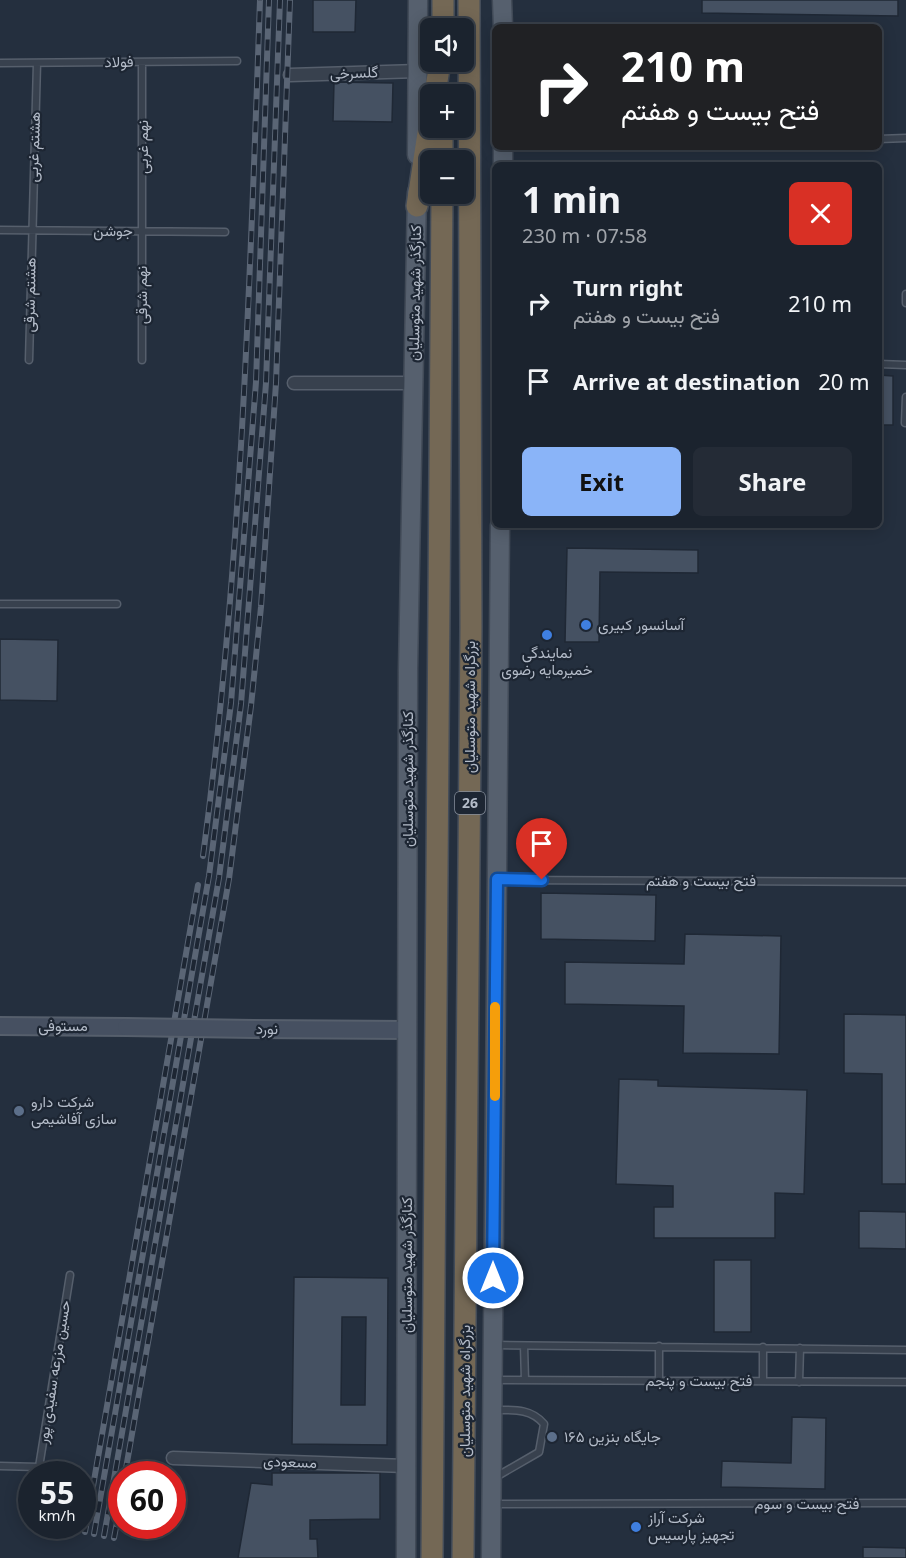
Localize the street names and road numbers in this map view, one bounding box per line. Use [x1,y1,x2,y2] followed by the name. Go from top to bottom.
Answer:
[104,51,134,71] street label: فولاد
[329,61,379,84] street label: گلسرخی
[22,111,45,183] street label: هشتم غربی
[132,120,153,174] street label: نهم غربی
[93,220,133,241] street label: جوشن
[403,225,425,361] street label: کنارگذر شهید متوسلیان
[18,257,41,333] street label: هشتم شرقی
[131,266,152,324] street label: نهم شرقی
[459,641,479,773] street label: بزرگراه شهید متوسلیان
[397,711,417,847] street label: کنارگذر شهید متوسلیان
[455,792,485,814] road number: 26
[646,870,756,892] street label: فتح بیست و هفتم
[38,1015,88,1036] street label: مستوفی
[256,1018,278,1038] street label: نورد
[396,1197,416,1333] street label: کنارگذر شهید متوسلیان
[32,1299,75,1446] street label: حسین مزرعه سفیدی پور
[454,1325,474,1457] street label: بزرگراه شهید متوسلیان
[646,1370,753,1392] street label: فتح بیست و پنجم
[263,1450,317,1473] street label: مسعودی
[755,1493,860,1515] street label: فتح بیست و سوم

